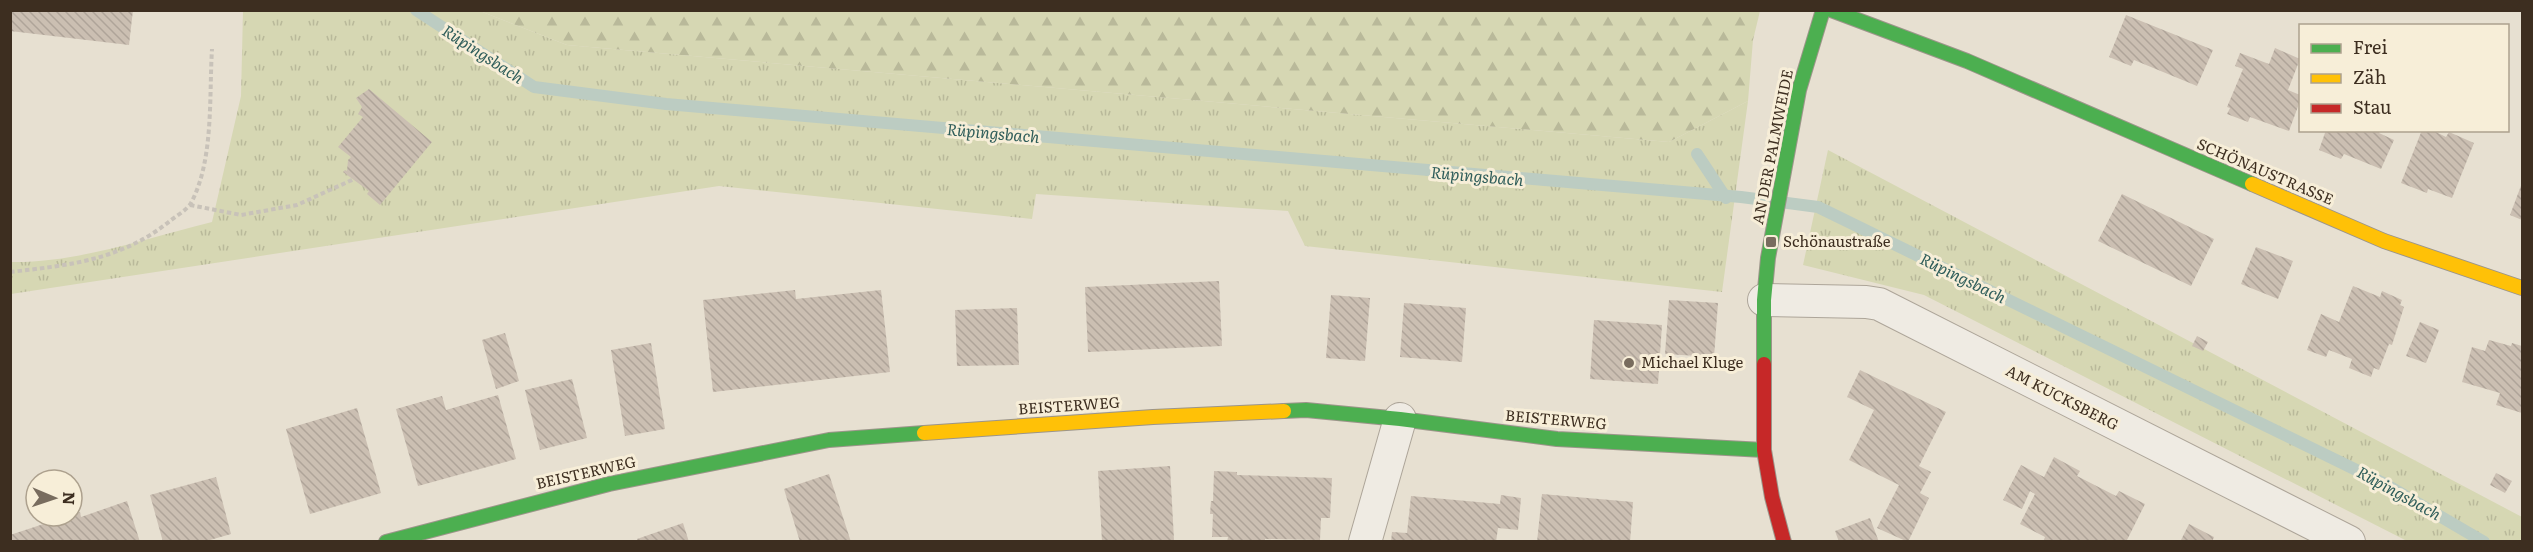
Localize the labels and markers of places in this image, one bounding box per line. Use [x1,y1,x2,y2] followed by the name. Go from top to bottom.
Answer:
[1783,229,1891,252] place label: Schönaustraße
[1764,235,1778,249] marker: Schönaustraße
[1641,350,1743,373] place label: Michael Kluge
[1622,356,1636,370] marker: Michael Kluge

